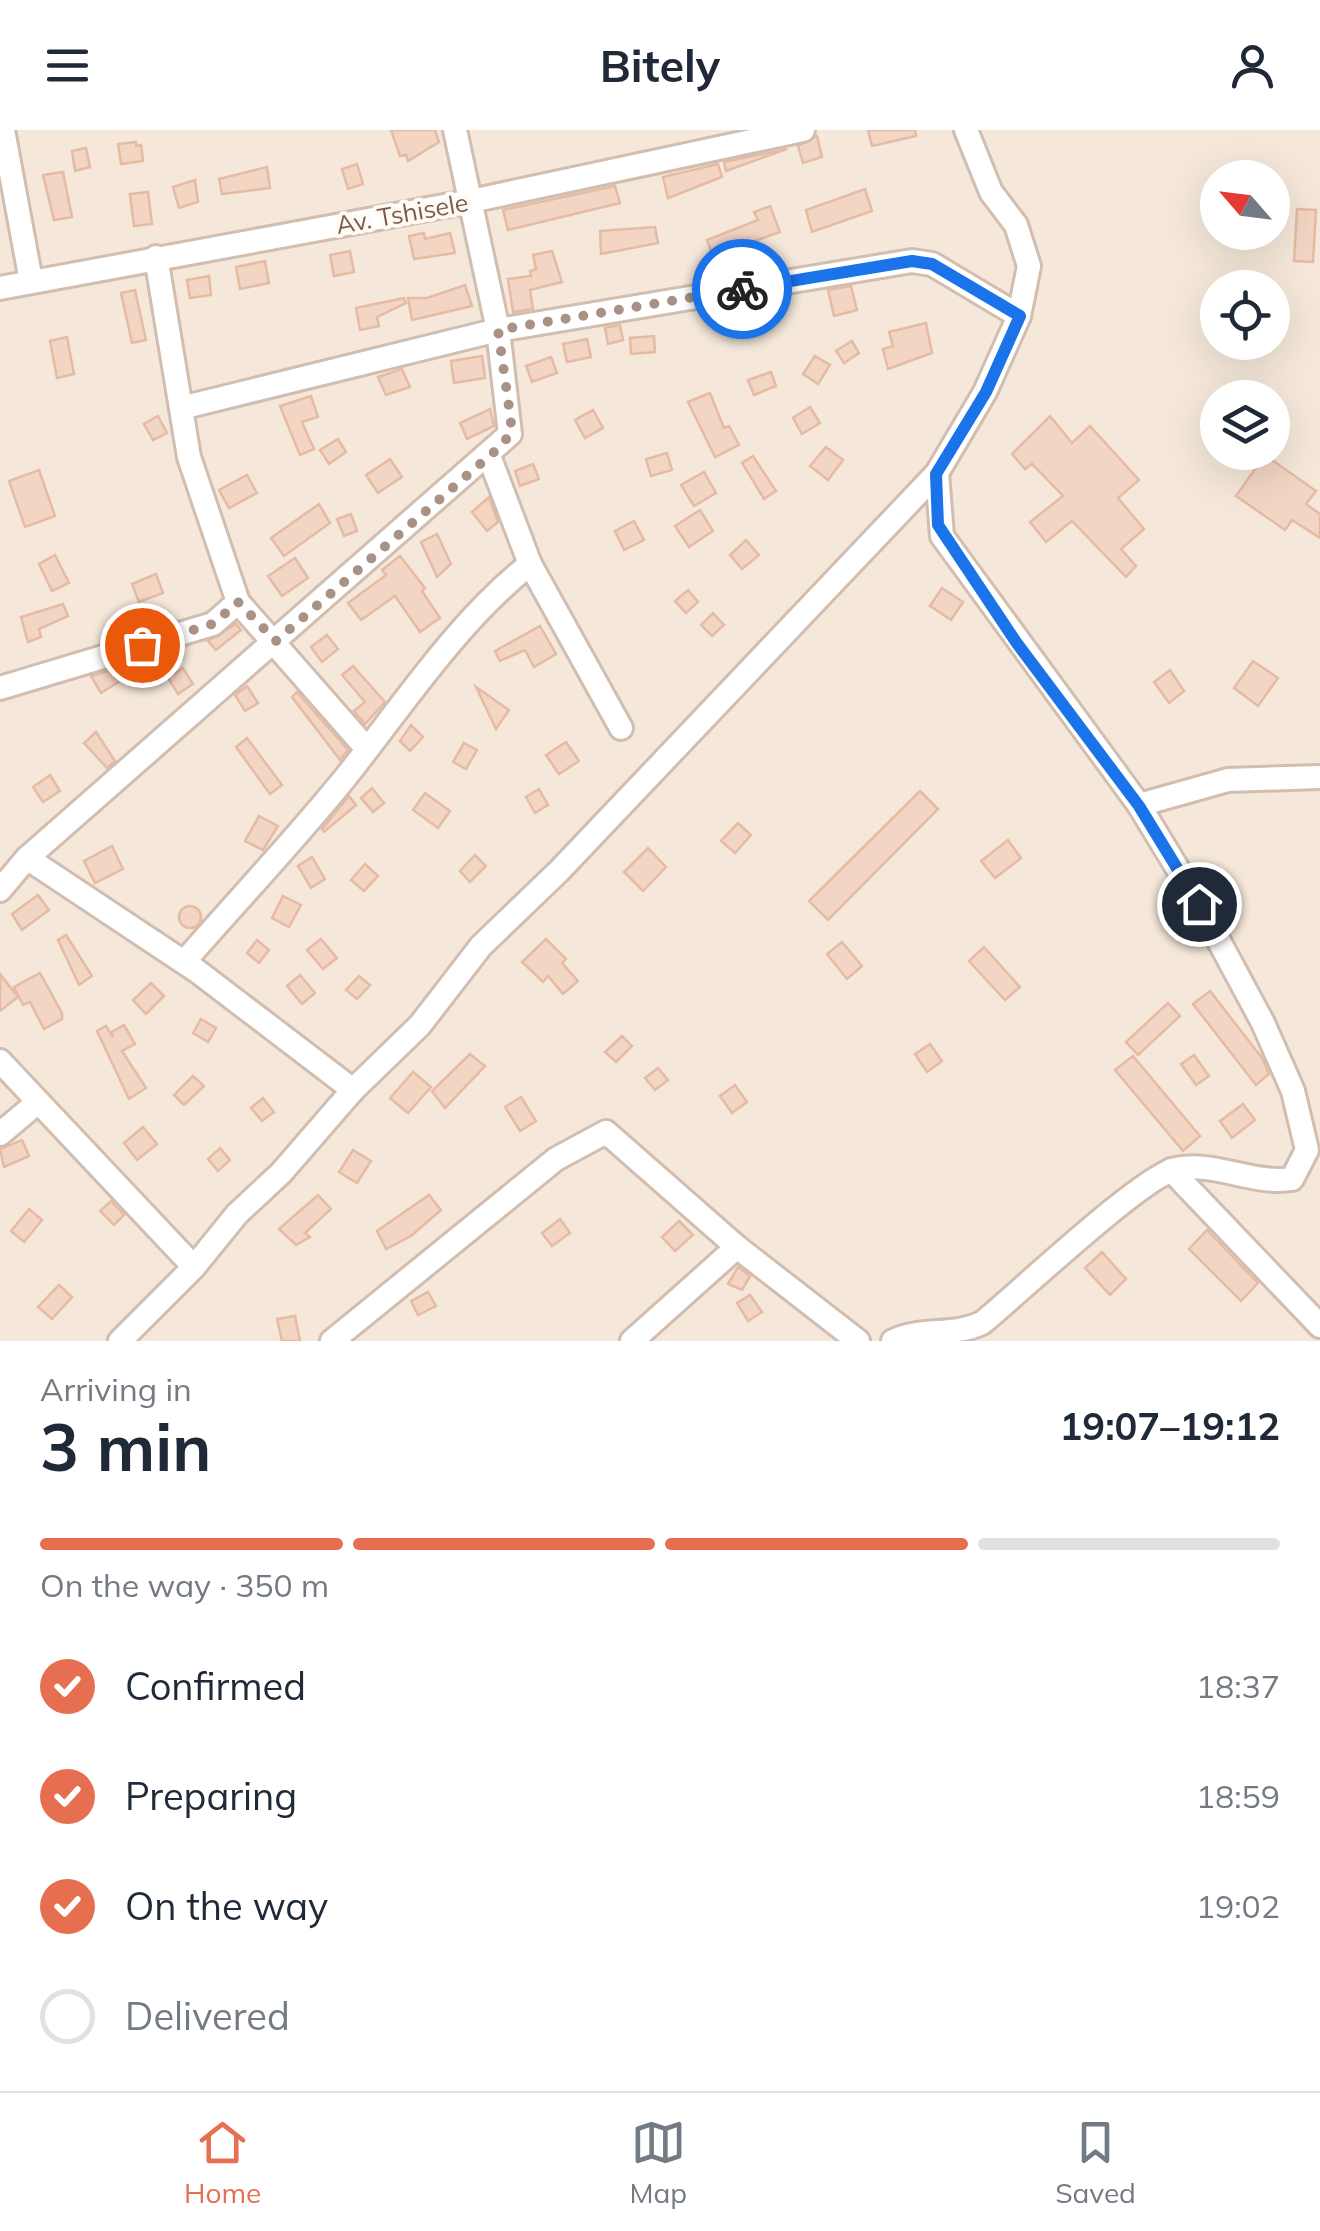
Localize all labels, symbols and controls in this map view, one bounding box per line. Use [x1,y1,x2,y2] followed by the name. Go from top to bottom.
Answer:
[600,37,720,93] text: Bitely
[40,38,95,93] icon: menu
[1225,38,1280,93] icon: person
[1200,160,1290,250] north arrow
[1200,160,1290,470] map controls
[333,186,471,240] street label: Av. Tshisele
[692,239,792,339] courier
[715,262,770,317] icon: bike
[1200,270,1290,360] button: locate
[1200,380,1290,470] button: layers
[100,603,185,688] pin
[115,618,170,673] icon: bag
[1157,862,1242,947] pin
[1172,877,1227,932] icon: home
[40,1369,192,1409] text: Arriving in
[1060,1402,1280,1450] text: 19:07–19:12
[40,1406,211,1487] text: 3 min
[40,1565,329,1605] text: On the way · 350 m
[40,1659,95,1714] icon: check
[125,1662,306,1710] text: Confirmed
[1196,1666,1280,1706] text: 18:37
[40,1769,95,1824] icon: check
[125,1772,297,1820] text: Preparing
[1196,1776,1280,1816] text: 18:59
[40,1879,95,1934] icon: check
[125,1882,328,1930] text: On the way
[1196,1886,1280,1926] text: 19:02
[125,1992,290,2040] text: Delivered
[184,2115,261,2210] tab: Home
[629,2115,687,2210] tab: Map
[1055,2115,1136,2210] tab: Saved

